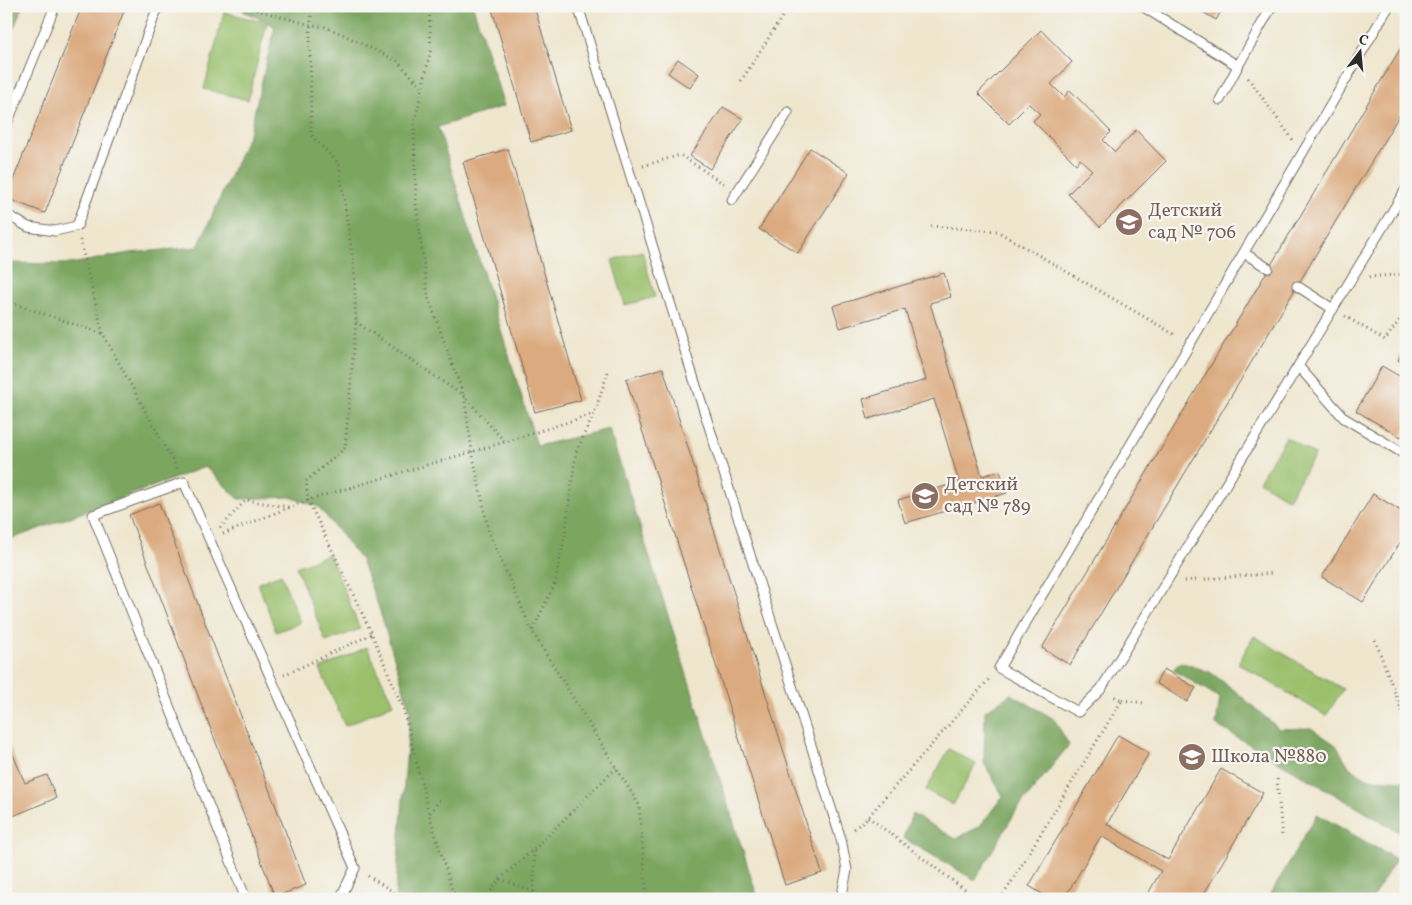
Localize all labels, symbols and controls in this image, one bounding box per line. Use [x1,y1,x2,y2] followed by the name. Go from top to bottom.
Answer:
[1334,28,1384,78] north arrow
[1356,31,1370,51] text: С
[1148,198,1236,246] place label: Детский сад № 706
[1114,207,1144,237] school or university icon: Детский сад № 706
[944,472,1031,520] place label: Детский сад № 789
[910,481,940,511] school or university icon: Детский сад № 789
[1177,742,1207,772] school or university icon: Школа №880
[1211,744,1327,770] place label: Школа №880

